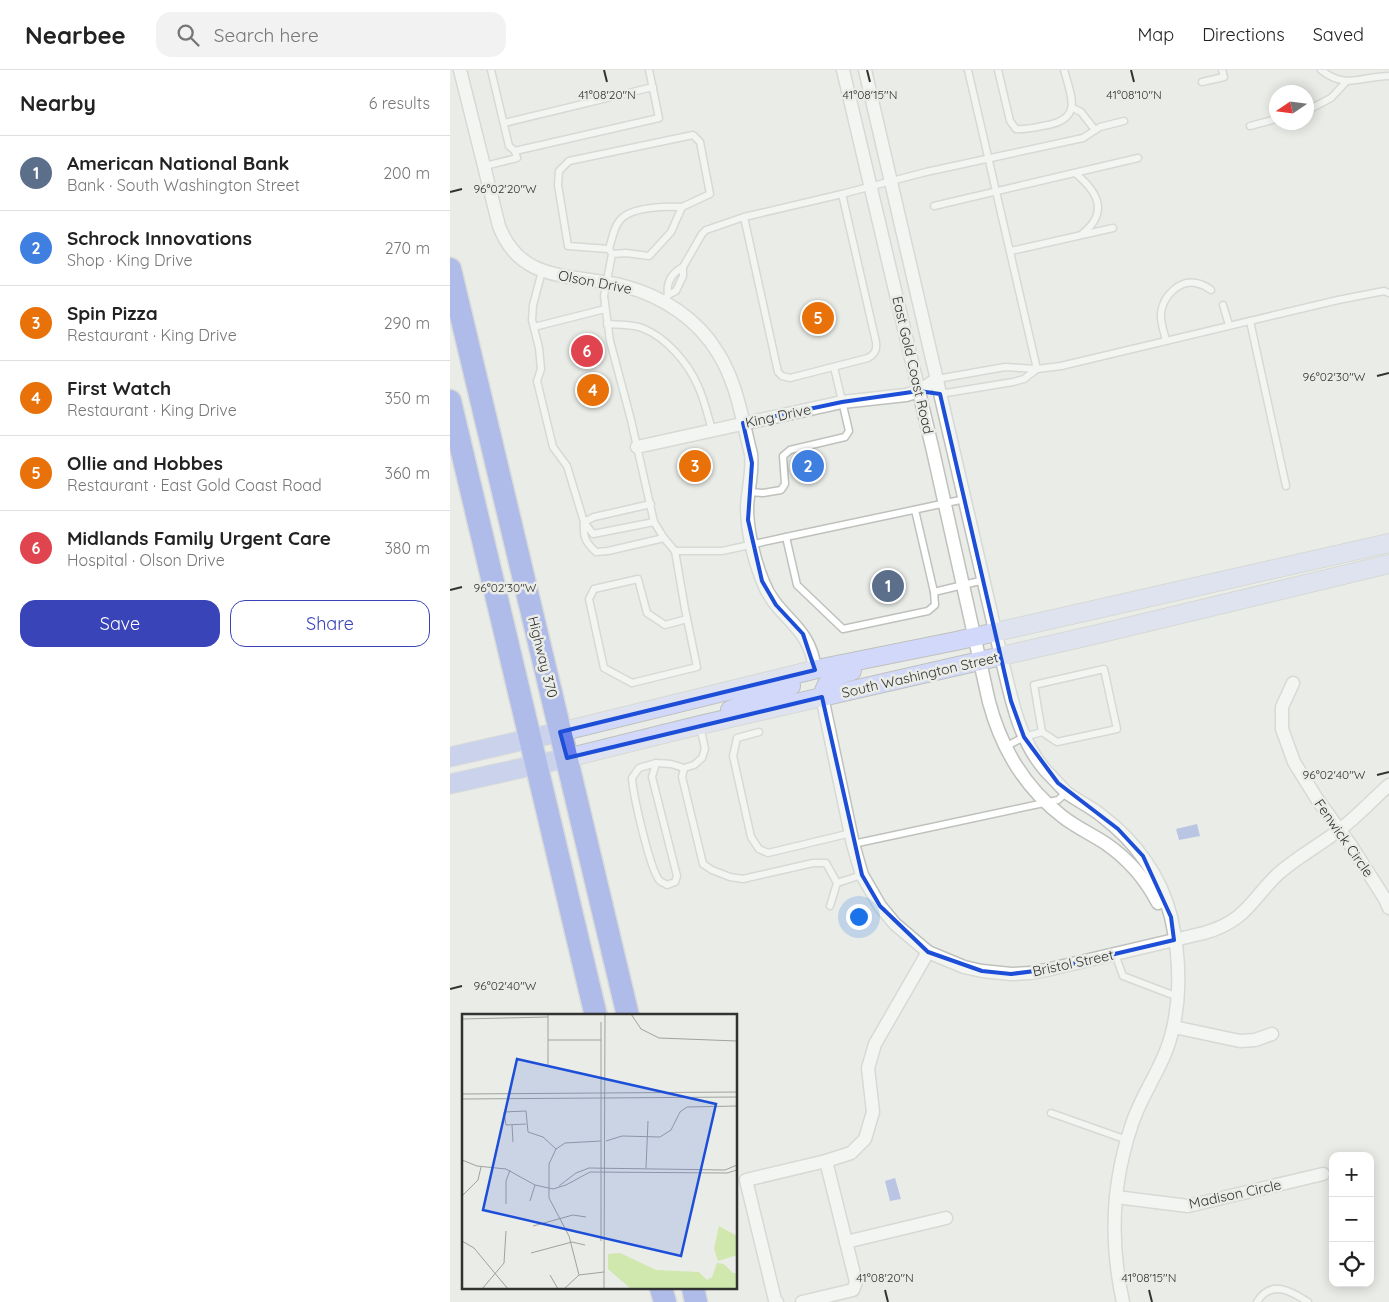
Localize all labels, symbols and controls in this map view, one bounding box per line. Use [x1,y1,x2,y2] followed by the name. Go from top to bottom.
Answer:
[156,12,506,57] search box
[25,20,126,50] text: Nearbee
[174,21,202,49] icon: search
[214,23,319,47] text: Search here
[1137,23,1174,46] text: Map
[1202,23,1285,46] text: Directions
[1313,23,1364,46] text: Saved
[1269,85,1314,130] north arrow
[578,87,636,102] text: 41°08'20"N
[843,87,897,102] text: 41°08'15"N
[1106,87,1162,102] text: 41°08'10"N
[20,90,96,116] text: Nearby
[369,93,430,113] text: 6 results
[67,151,289,175] text: American National Bank
[33,163,39,183] text: 1
[383,163,430,183] text: 200 m
[67,175,300,195] text: Bank · South Washington Street
[473,181,537,196] text: 96°02'20"W
[67,226,252,250] text: Schrock Innovations
[31,238,41,258] text: 2
[385,238,430,258] text: 270 m
[67,250,193,270] text: Shop · King Drive
[557,266,633,298] street label: Olson Drive
[888,294,938,436] street label: East Gold Coast Road
[802,299,834,337] pin: 5
[67,301,158,325] text: Spin Pizza
[32,313,40,333] text: 3
[384,313,430,333] text: 290 m
[67,325,237,345] text: Restaurant · King Drive
[571,332,603,370] pin: 6
[1303,369,1366,384] text: 96°02'30"W
[577,371,609,409] pin: 4
[67,376,171,400] text: First Watch
[31,388,41,408] text: 4
[384,388,430,408] text: 350 m
[67,400,237,420] text: Restaurant · King Drive
[743,400,813,432] street label: King Drive
[679,447,711,485] pin: 3
[792,447,824,485] pin: 2
[67,451,223,475] text: Ollie and Hobbes
[31,463,41,483] text: 5
[385,463,430,483] text: 360 m
[67,475,322,495] text: Restaurant · East Gold Coast Road
[67,526,331,550] text: Midlands Family Urgent Care
[32,538,40,558] text: 6
[384,538,430,558] text: 380 m
[67,550,225,570] text: Hospital · Olson Drive
[872,567,904,605] pin: 1
[474,580,537,595] text: 96°02'30"W
[20,600,220,647] button: Save
[230,600,430,647] button: Share
[524,614,562,700] street label: Highway 370
[840,648,1000,702] street label: South Washington Street
[1303,767,1366,782] text: 96°02'40"W
[1310,795,1378,881] street label: Fenwick Circle
[846,904,872,930] your location
[1031,946,1115,980] street label: Bristol Street
[474,978,537,993] text: 96°02'40"W
[462,1014,738,1290] inset map
[1329,1152,1374,1287] map controls
[1329,1152,1374,1197] button: +
[1187,1175,1283,1213] street label: Madison Circle
[1329,1197,1374,1242] button: −
[1329,1242,1374,1287] button: locate
[856,1270,914,1285] text: 41°08'20"N
[1122,1270,1176,1285] text: 41°08'15"N

